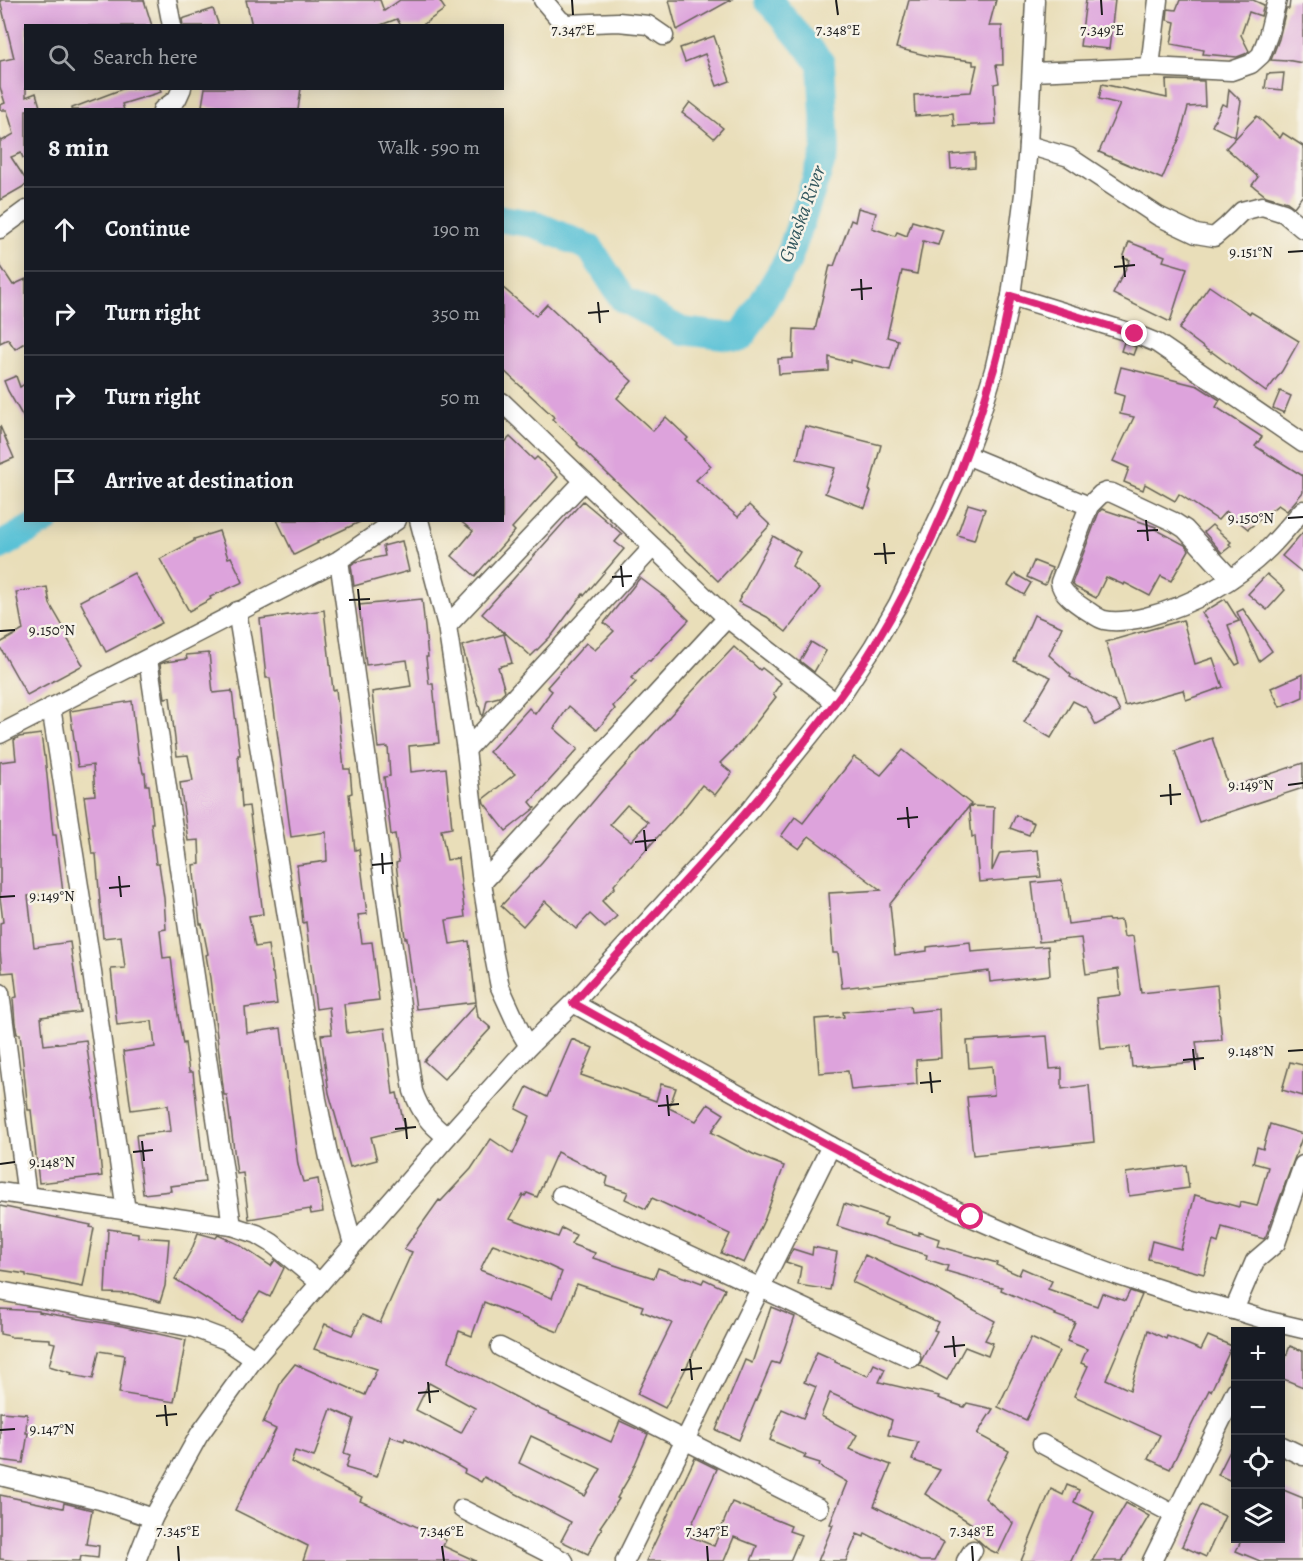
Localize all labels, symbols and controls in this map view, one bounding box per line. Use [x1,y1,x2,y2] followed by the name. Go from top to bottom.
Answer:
[551,20,595,40] text: 7.347°E
[816,20,860,40] text: 7.348°E
[1080,20,1124,40] text: 7.349°E
[24,24,504,90] search box
[45,41,78,74] icon: search
[93,42,198,72] text: Search here
[48,130,109,165] text: 8 min
[378,134,480,161] text: Walk · 590 m
[772,161,832,266] water label: Gwaska River
[48,213,81,246] icon: ahead
[105,214,190,244] text: Continue
[433,216,480,243] text: 190 m
[1229,242,1273,262] text: 9.151°N
[48,297,81,330] icon: right
[105,298,201,328] text: Turn right
[432,300,480,327] text: 350 m
[1121,320,1147,346] route end
[48,381,81,414] icon: right
[105,382,201,412] text: Turn right
[440,384,480,411] text: 50 m
[48,465,81,498] icon: arrive
[105,466,294,496] text: Arrive at destination
[1228,508,1274,528] text: 9.150°N
[29,620,75,640] text: 9.150°N
[1228,775,1274,795] text: 9.149°N
[29,886,75,906] text: 9.149°N
[1228,1041,1274,1061] text: 9.148°N
[29,1152,75,1172] text: 9.148°N
[957,1203,983,1229] route start
[1231,1327,1285,1543] map controls
[1231,1327,1285,1381] button: +
[1231,1381,1285,1435] button: −
[30,1419,75,1439] text: 9.147°N
[1231,1435,1285,1489] button: locate
[1231,1489,1285,1543] button: layers
[156,1521,200,1541] text: 7.345°E
[420,1521,464,1541] text: 7.346°E
[685,1521,729,1541] text: 7.347°E
[950,1521,994,1541] text: 7.348°E

